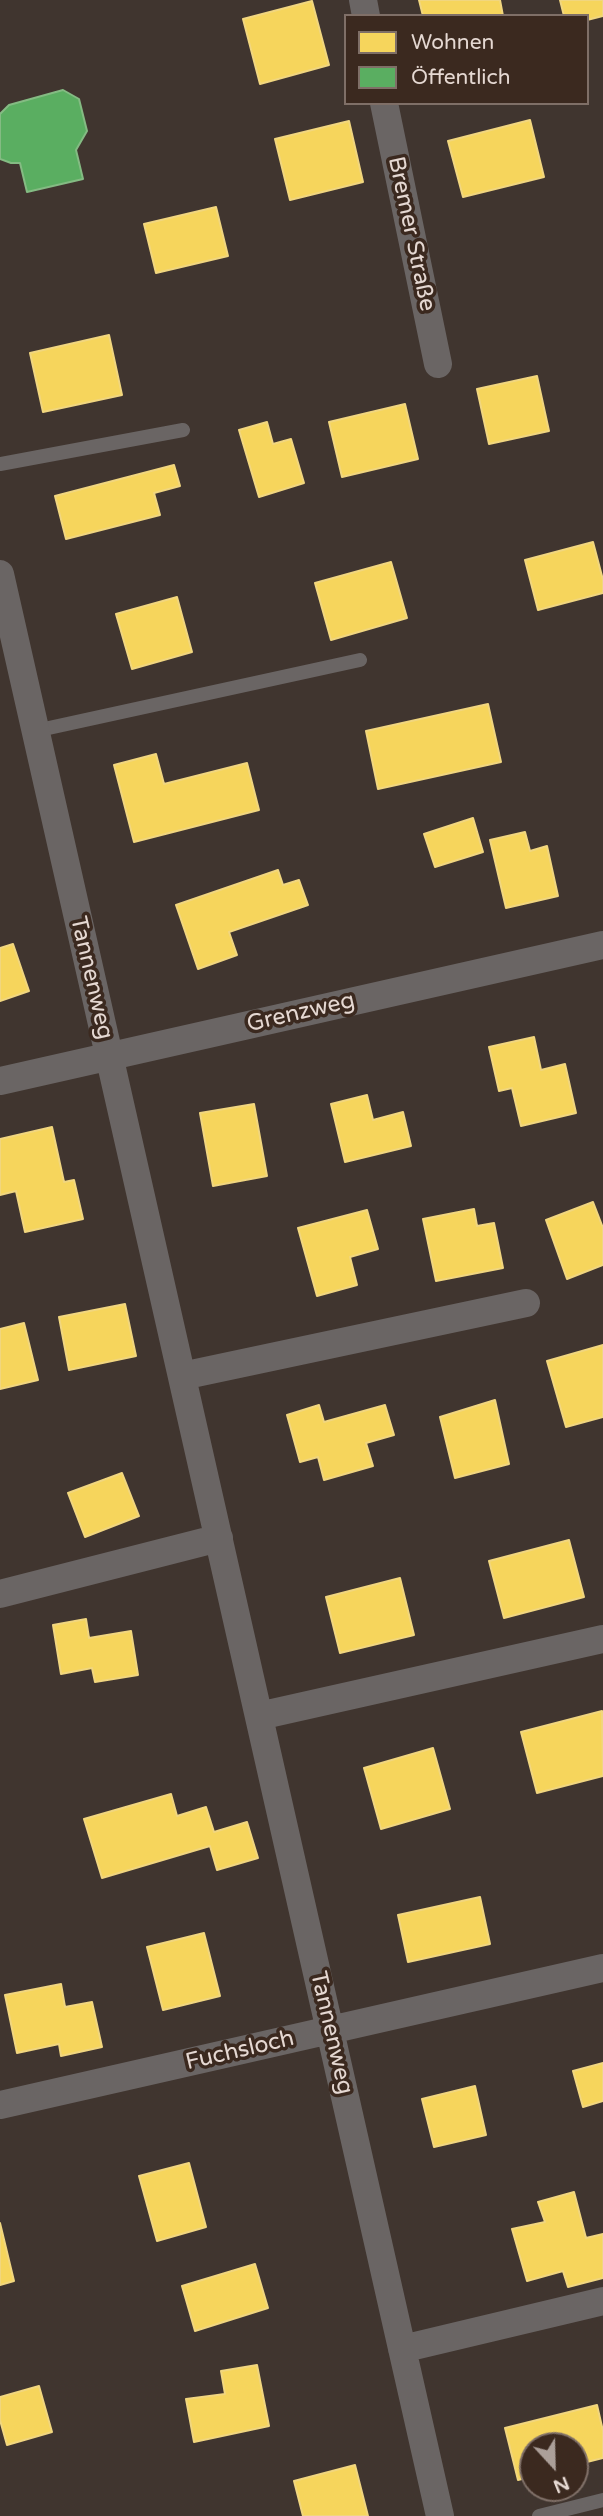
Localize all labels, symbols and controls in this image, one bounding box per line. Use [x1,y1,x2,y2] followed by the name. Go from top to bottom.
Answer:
[344,14,589,105] legend
[411,30,494,55] text: Wohnen
[411,65,511,90] text: Öffentlich
[381,154,441,314] street label: Bremer Straße
[63,914,119,1042] street label: Tannenweg
[244,987,358,1039] street label: Grenzweg
[303,1969,359,2097] street label: Tannenweg
[183,2025,297,2077] street label: Fuchsloch
[519,2432,589,2502] north arrow
[550,2472,572,2498] text: N

